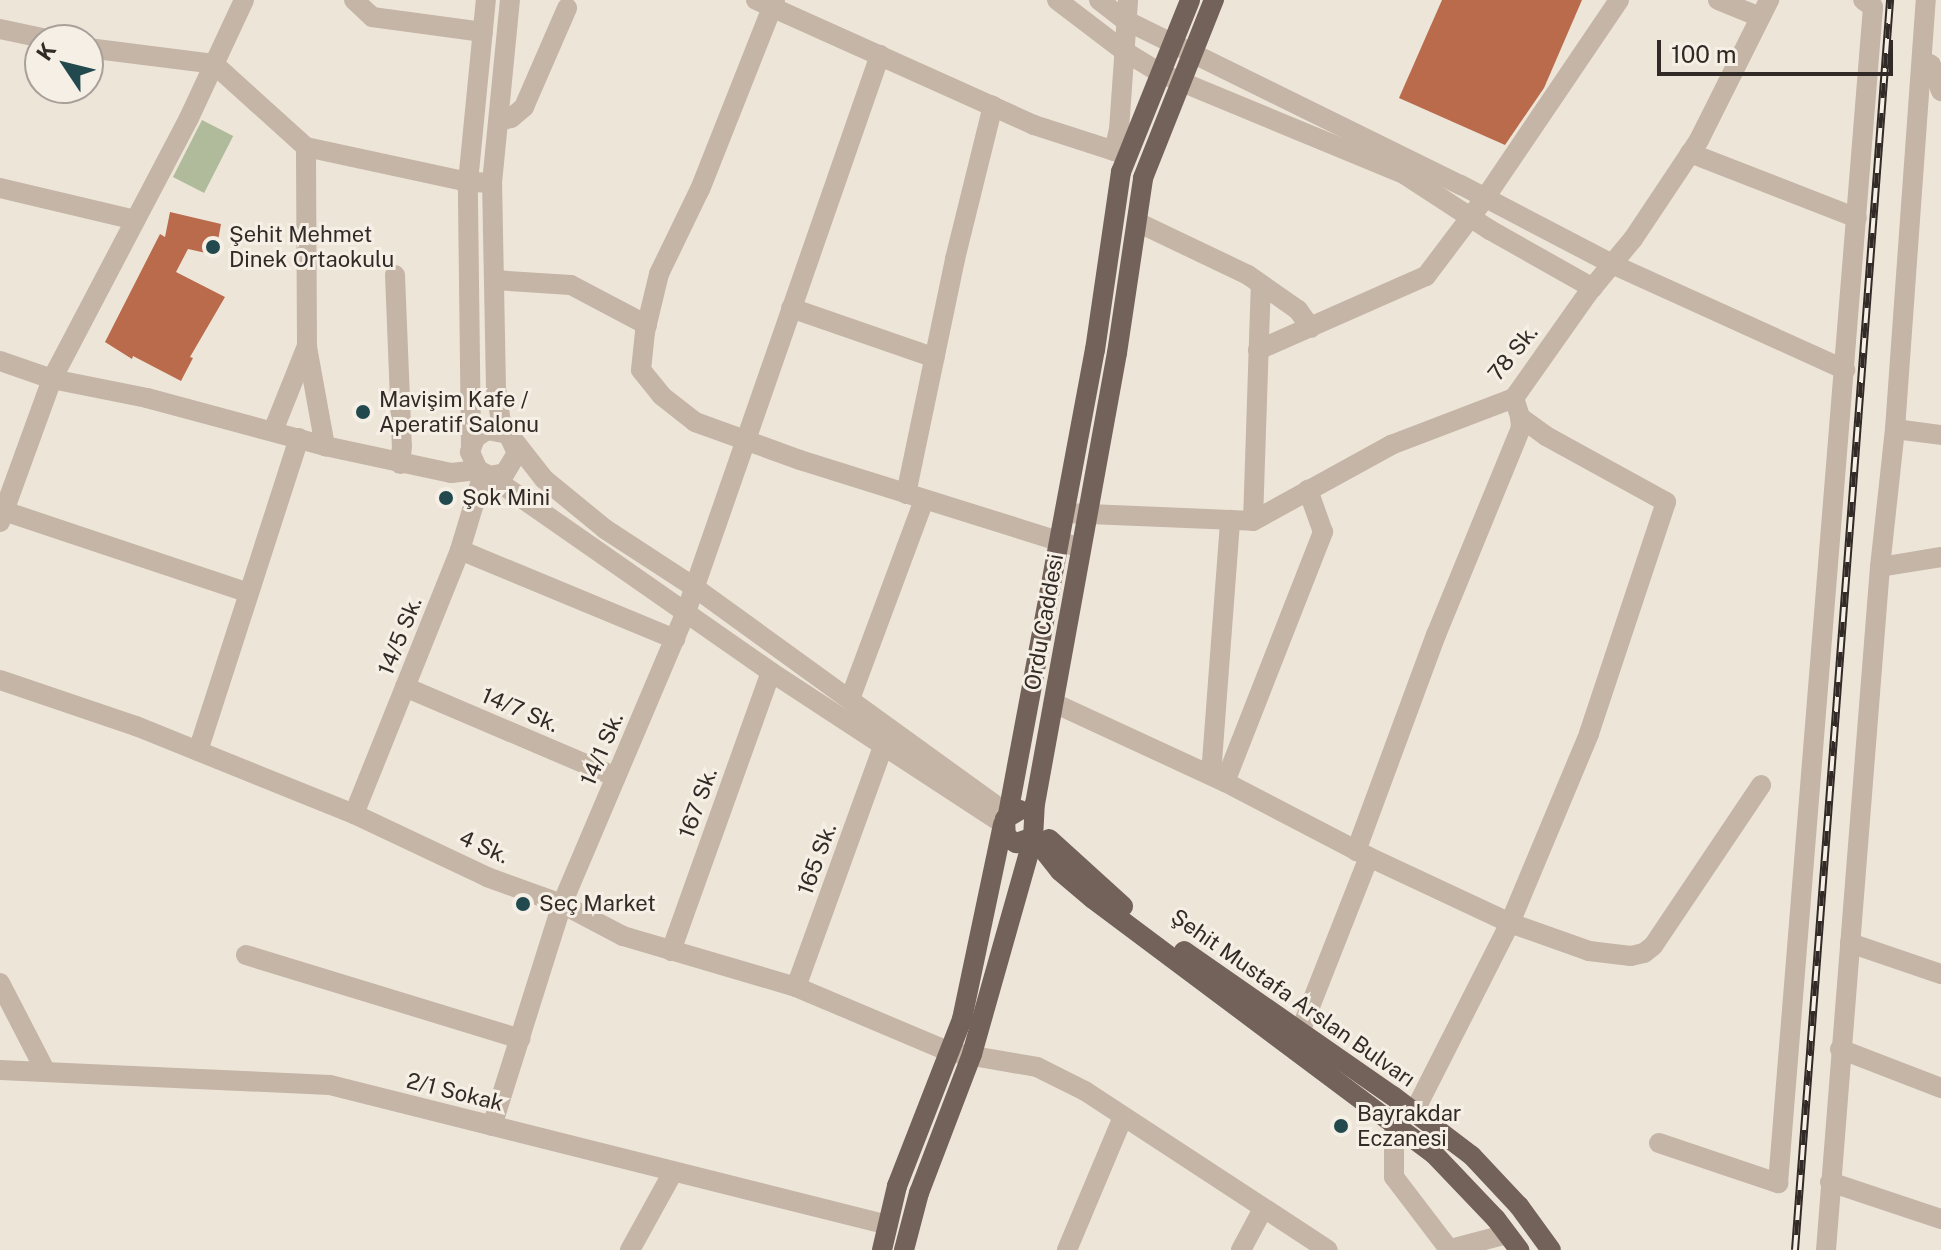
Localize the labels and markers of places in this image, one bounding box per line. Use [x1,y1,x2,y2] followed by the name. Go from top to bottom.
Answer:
[229,221,394,272] place label: Şehit Mehmet Dinek Ortaokulu
[204,238,222,256] marker: Şehit Mehmet Dinek Ortaokulu
[379,386,539,438] place label: Mavişim Kafe / Aperatif Salonu
[354,403,372,421] marker: Mavişim Kafe / Aperatif Salonu
[462,485,550,511] place label: Şok Mini
[437,489,455,507] marker: Şok Mini
[539,891,656,917] place label: Seç Market
[514,895,532,913] marker: Seç Market
[1357,1100,1461,1152] place label: Bayrakdar Eczanesi
[1332,1117,1350,1135] marker: Bayrakdar Eczanesi

